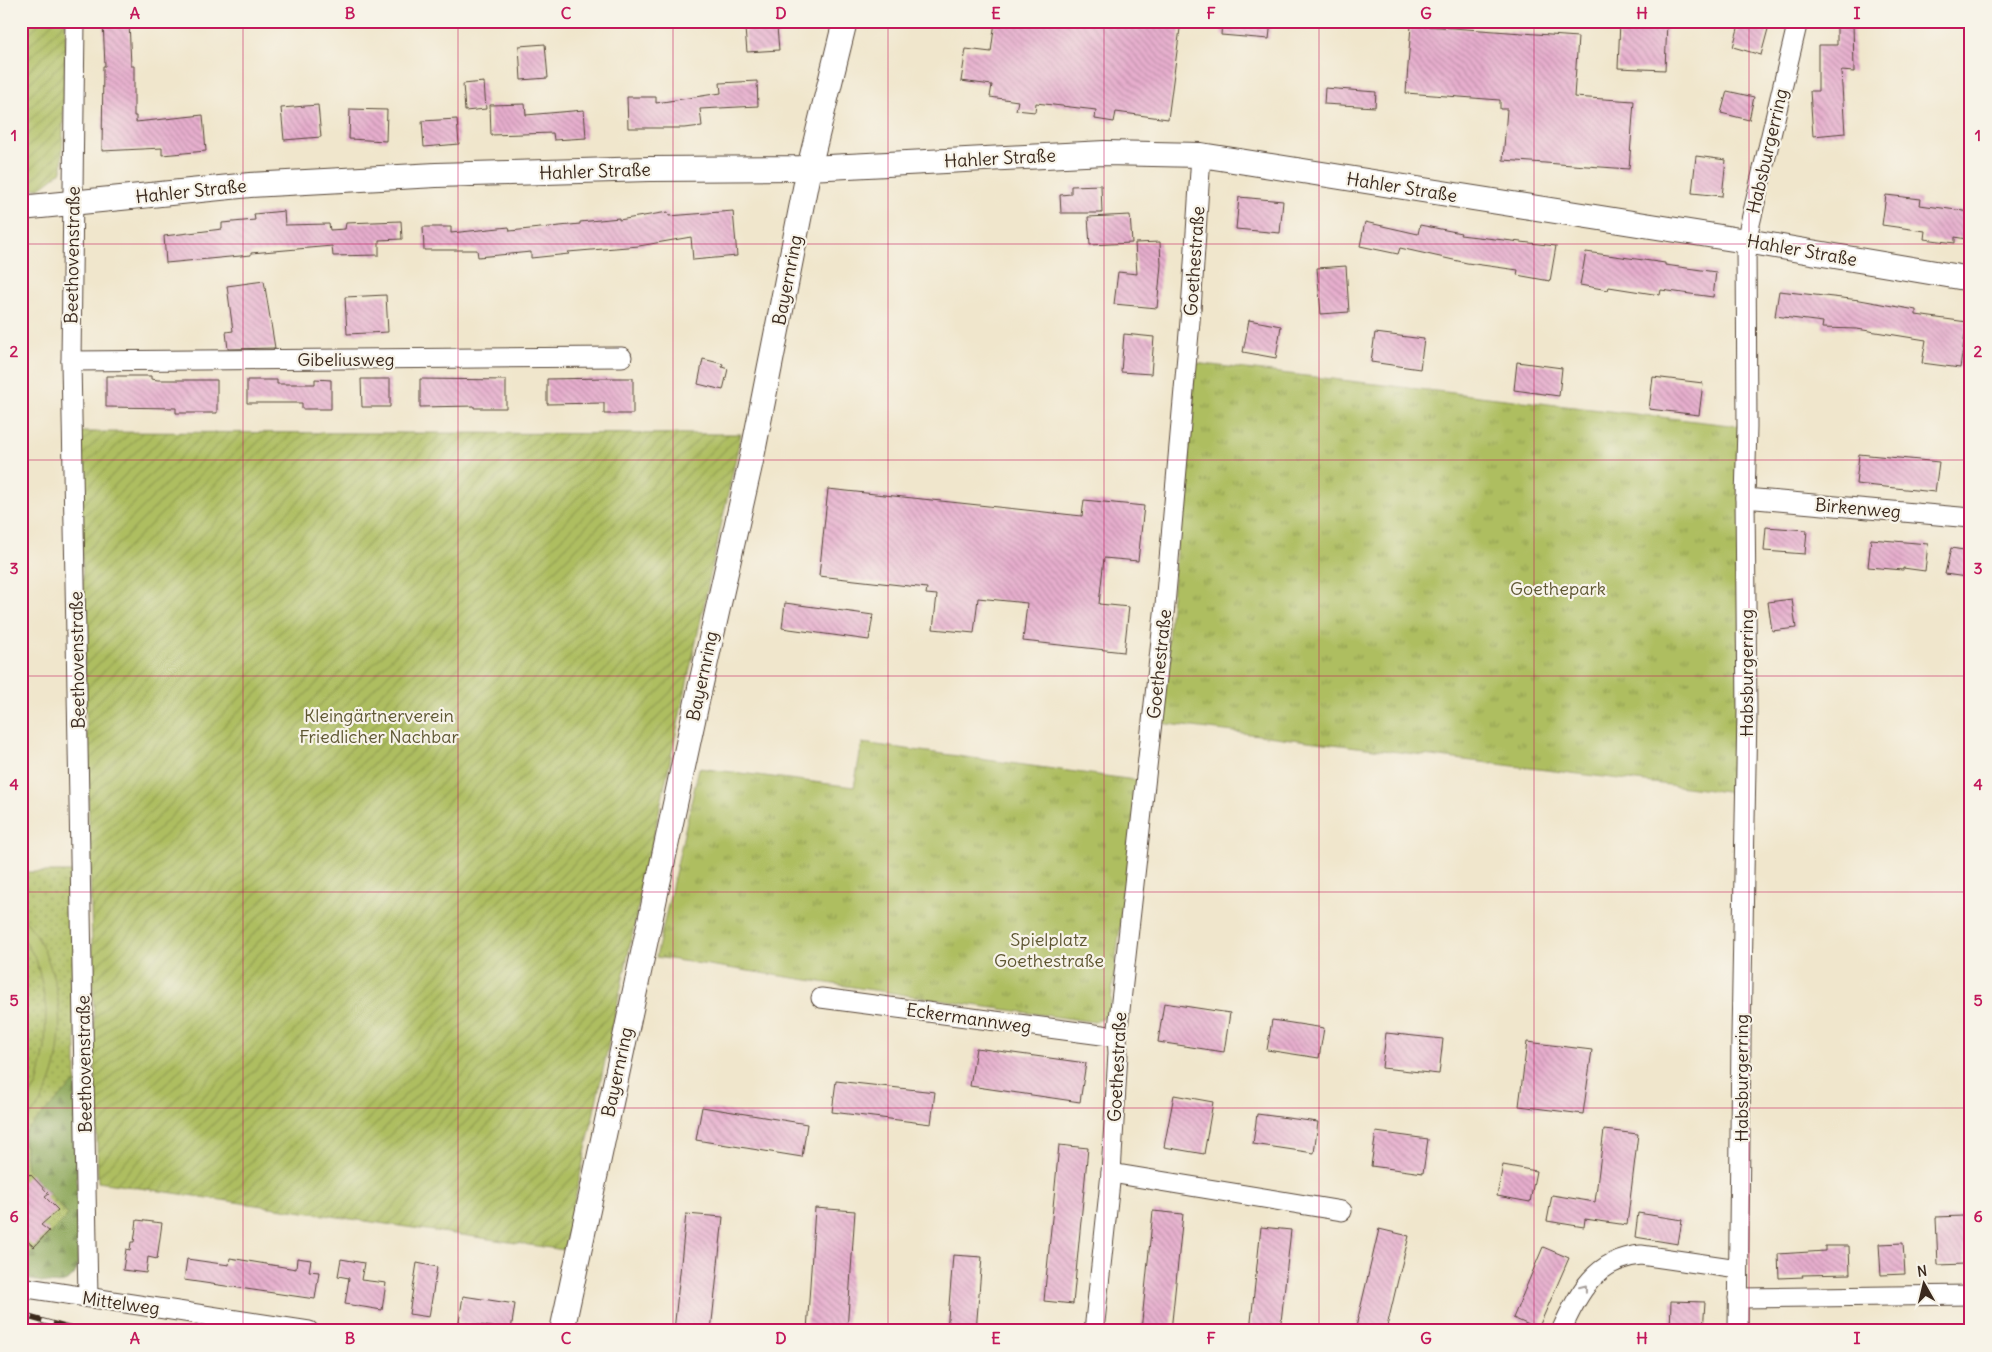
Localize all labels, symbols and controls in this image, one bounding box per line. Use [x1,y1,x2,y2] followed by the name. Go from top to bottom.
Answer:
[130,3,140,23] text: A
[345,3,356,23] text: B
[561,3,572,23] text: C
[775,3,787,23] text: D
[991,3,1001,23] text: E
[1206,3,1216,23] text: F
[1420,3,1432,23] text: G
[1636,3,1648,23] text: H
[1854,3,1861,23] text: I
[1741,86,1793,216] street label: Habsburgerring
[11,125,17,145] text: 1
[1975,125,1981,145] text: 1
[944,144,1056,172] street label: Hahler Straße
[539,158,651,184] street label: Hahler Straße
[1345,167,1459,207] street label: Hahler Straße
[134,174,248,208] street label: Hahler Straße
[59,186,85,324] street label: Beethovenstraße
[1179,205,1209,317] street label: Goethestraße
[1745,229,1859,271] street label: Hahler Straße
[767,233,807,327] street label: Bayernring
[10,341,19,361] text: 2
[1974,341,1983,361] text: 2
[297,348,395,371] street label: Gibeliusweg
[1814,493,1902,523] street label: Birkenweg
[9,558,19,578] text: 3
[1973,558,1983,578] text: 3
[1510,577,1606,600] park label: Goethepark
[64,591,90,729] street label: Beethovenstraße
[1142,608,1176,720] street label: Goethestraße
[1735,609,1758,737] street label: Habsburgerring
[681,629,723,723] street label: Bayernring
[299,704,459,748] park label: Kleingärtnerverein Friedlicher Nachbar
[9,774,19,794] text: 4
[1973,774,1983,794] text: 4
[994,928,1104,972] park label: Spielplatz Goethestraße
[9,990,19,1010] text: 5
[1973,990,1983,1010] text: 5
[71,995,97,1133] street label: Beethovenstraße
[905,998,1033,1038] street label: Eckermannweg
[1103,1011,1131,1123] street label: Goethestraße
[1730,1014,1753,1142] street label: Habsburgerring
[596,1025,638,1119] street label: Bayernring
[9,1206,19,1226] text: 6
[1973,1206,1983,1226] text: 6
[1900,1260,1950,1310] north arrow
[1916,1262,1928,1281] text: N
[1579,1285,1588,1294] one-way arrow
[81,1286,161,1320] street label: Mittelweg
[130,1328,140,1348] text: A
[345,1328,356,1348] text: B
[561,1328,572,1348] text: C
[775,1328,787,1348] text: D
[991,1328,1001,1348] text: E
[1206,1328,1216,1348] text: F
[1420,1328,1432,1348] text: G
[1636,1328,1648,1348] text: H
[1854,1328,1861,1348] text: I

